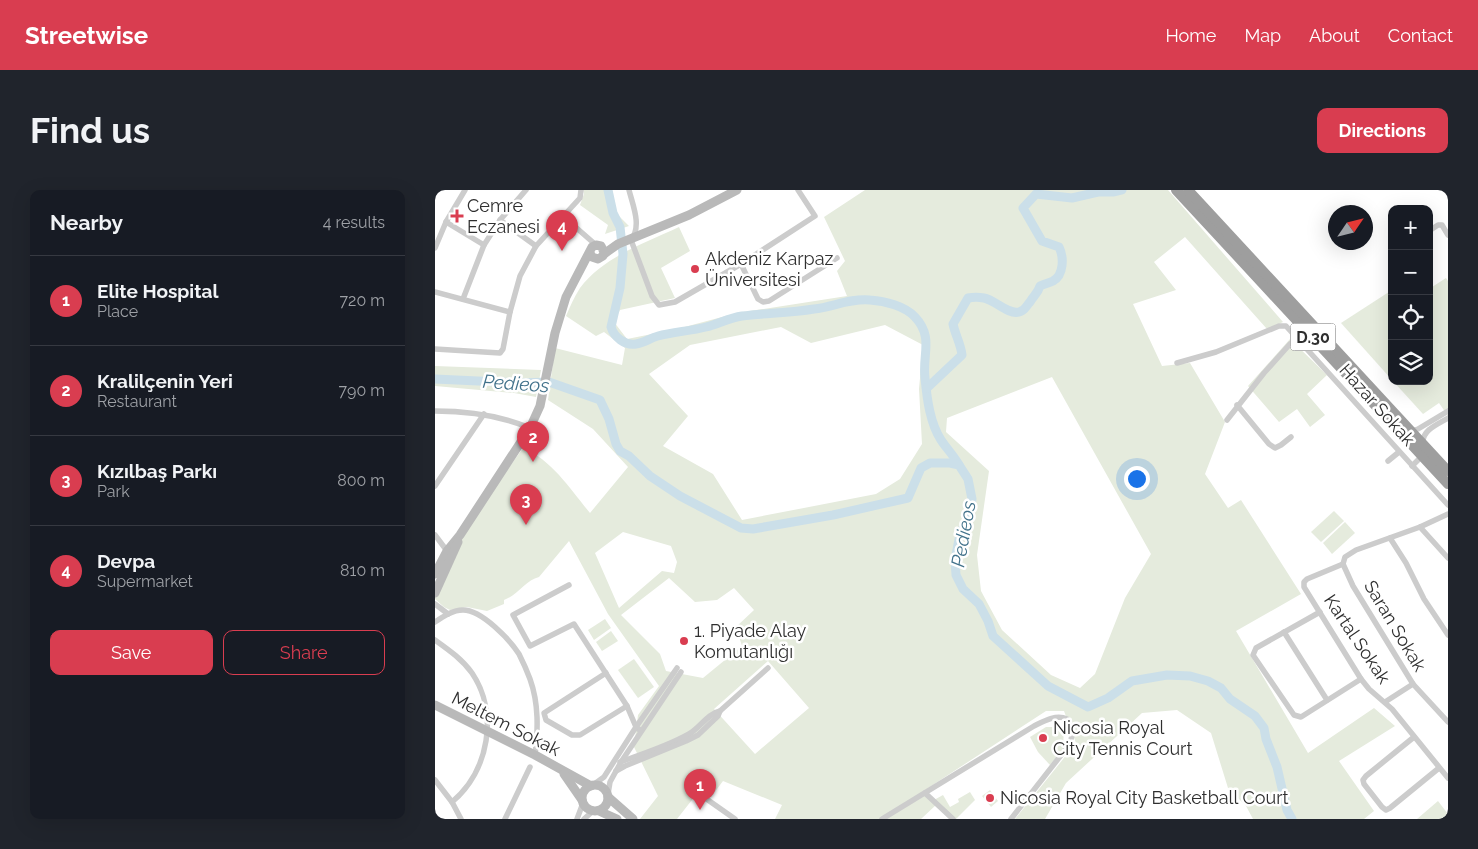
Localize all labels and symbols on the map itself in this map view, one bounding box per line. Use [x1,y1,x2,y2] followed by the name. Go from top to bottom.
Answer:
[467,195,540,237] place label: Cemre Eczanesi
[1328,205,1373,250] north arrow
[451,210,463,222] marker: Cemre Eczanesi
[546,210,578,251] pin: 4
[705,248,833,290] place label: Akdeniz Karpaz Üniversitesi
[689,263,701,275] marker: Akdeniz Karpaz Üniversitesi
[1291,324,1335,350] road number: D.30
[1335,359,1420,450] street label: Hazar Sokak
[482,370,550,396] water label: Pedieos
[517,421,549,462] pin: 2
[1124,466,1150,492] your location
[510,484,542,525] pin: 3
[946,499,980,569] water label: Pedieos
[1360,576,1431,675] street label: Saran Sokak
[1320,590,1395,688] street label: Kartal Sokak
[694,620,807,662] place label: 1. Piyade Alay Komutanlığı
[678,635,690,647] marker: 1. Piyade Alay Komutanlığı
[448,687,564,760] street label: Meltem Sokak
[1053,717,1192,759] place label: Nicosia Royal City Tennis Court
[1037,732,1049,744] marker: Nicosia Royal City Tennis Court
[684,769,716,810] pin: 1
[1000,787,1289,808] place label: Nicosia Royal City Basketball Court
[984,792,996,804] marker: Nicosia Royal City Basketball Court

